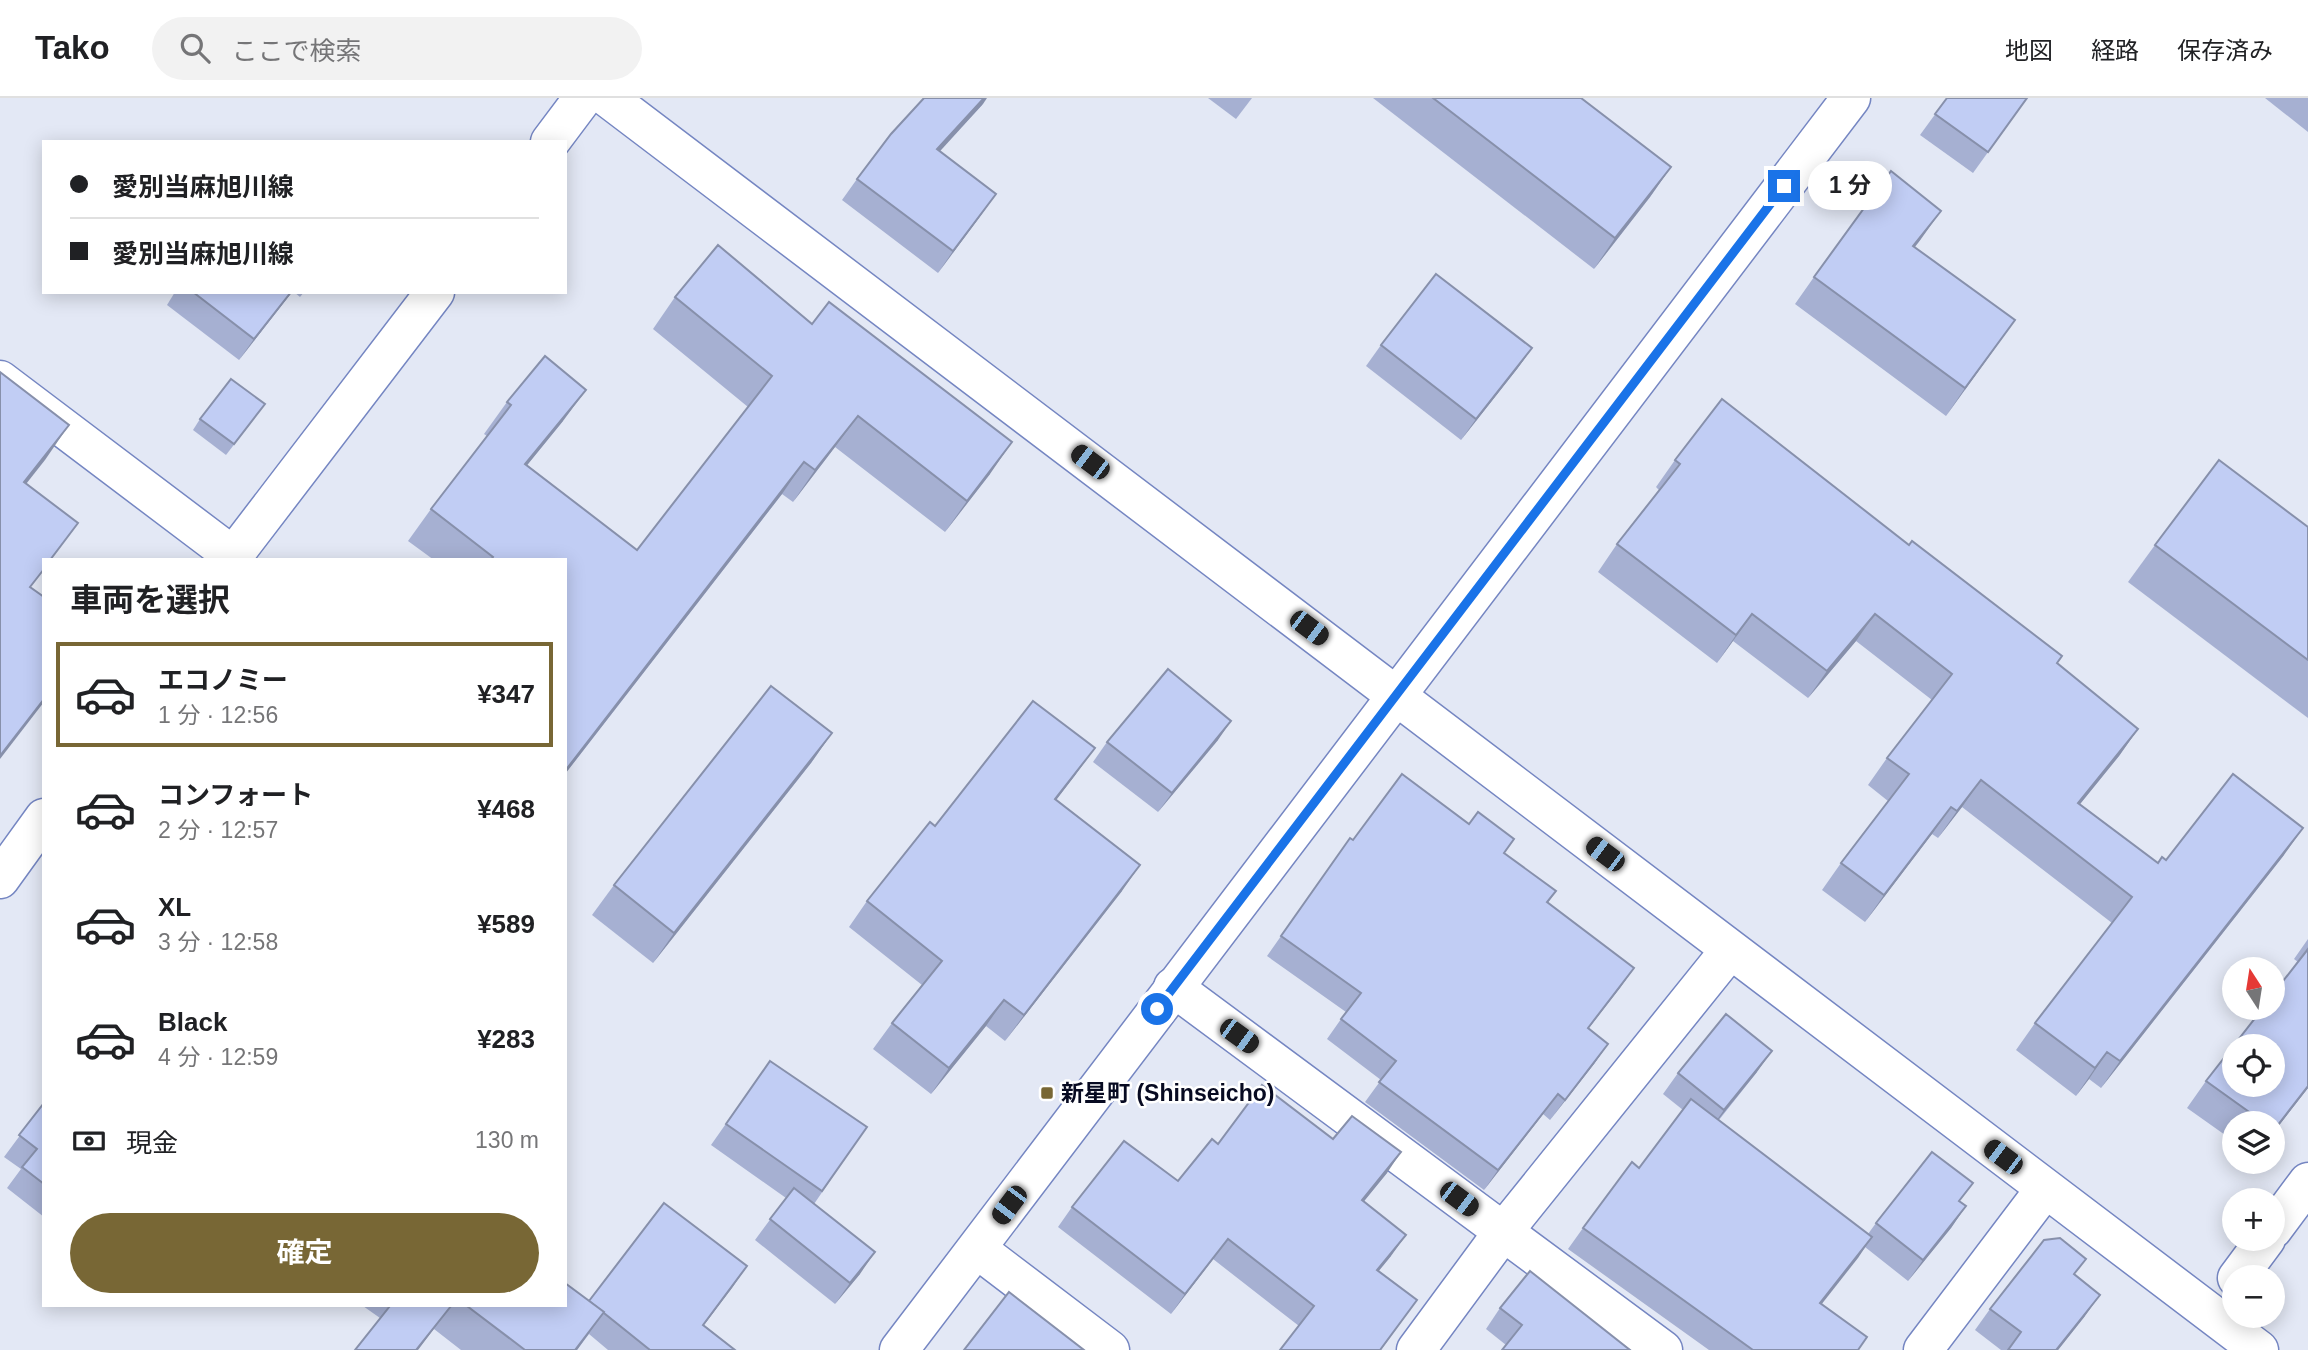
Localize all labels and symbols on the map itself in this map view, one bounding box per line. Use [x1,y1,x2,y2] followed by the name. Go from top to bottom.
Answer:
[1809,162,1893,210] callout: 1 分
[1768,170,1800,202] route end
[1067,441,1114,483] car
[1286,607,1333,649] car
[1582,833,1629,875] car
[2222,957,2286,1020] north arrow
[1141,993,1173,1025] route start
[1216,1015,1263,1057] car
[1061,1080,1274,1106] place label: 新星町 (Shinseicho)
[1039,1085,1055,1101] marker: 新星町 (Shinseicho)
[1980,1136,2027,1178] car
[1436,1178,1483,1220] car
[988,1182,1031,1228] car

